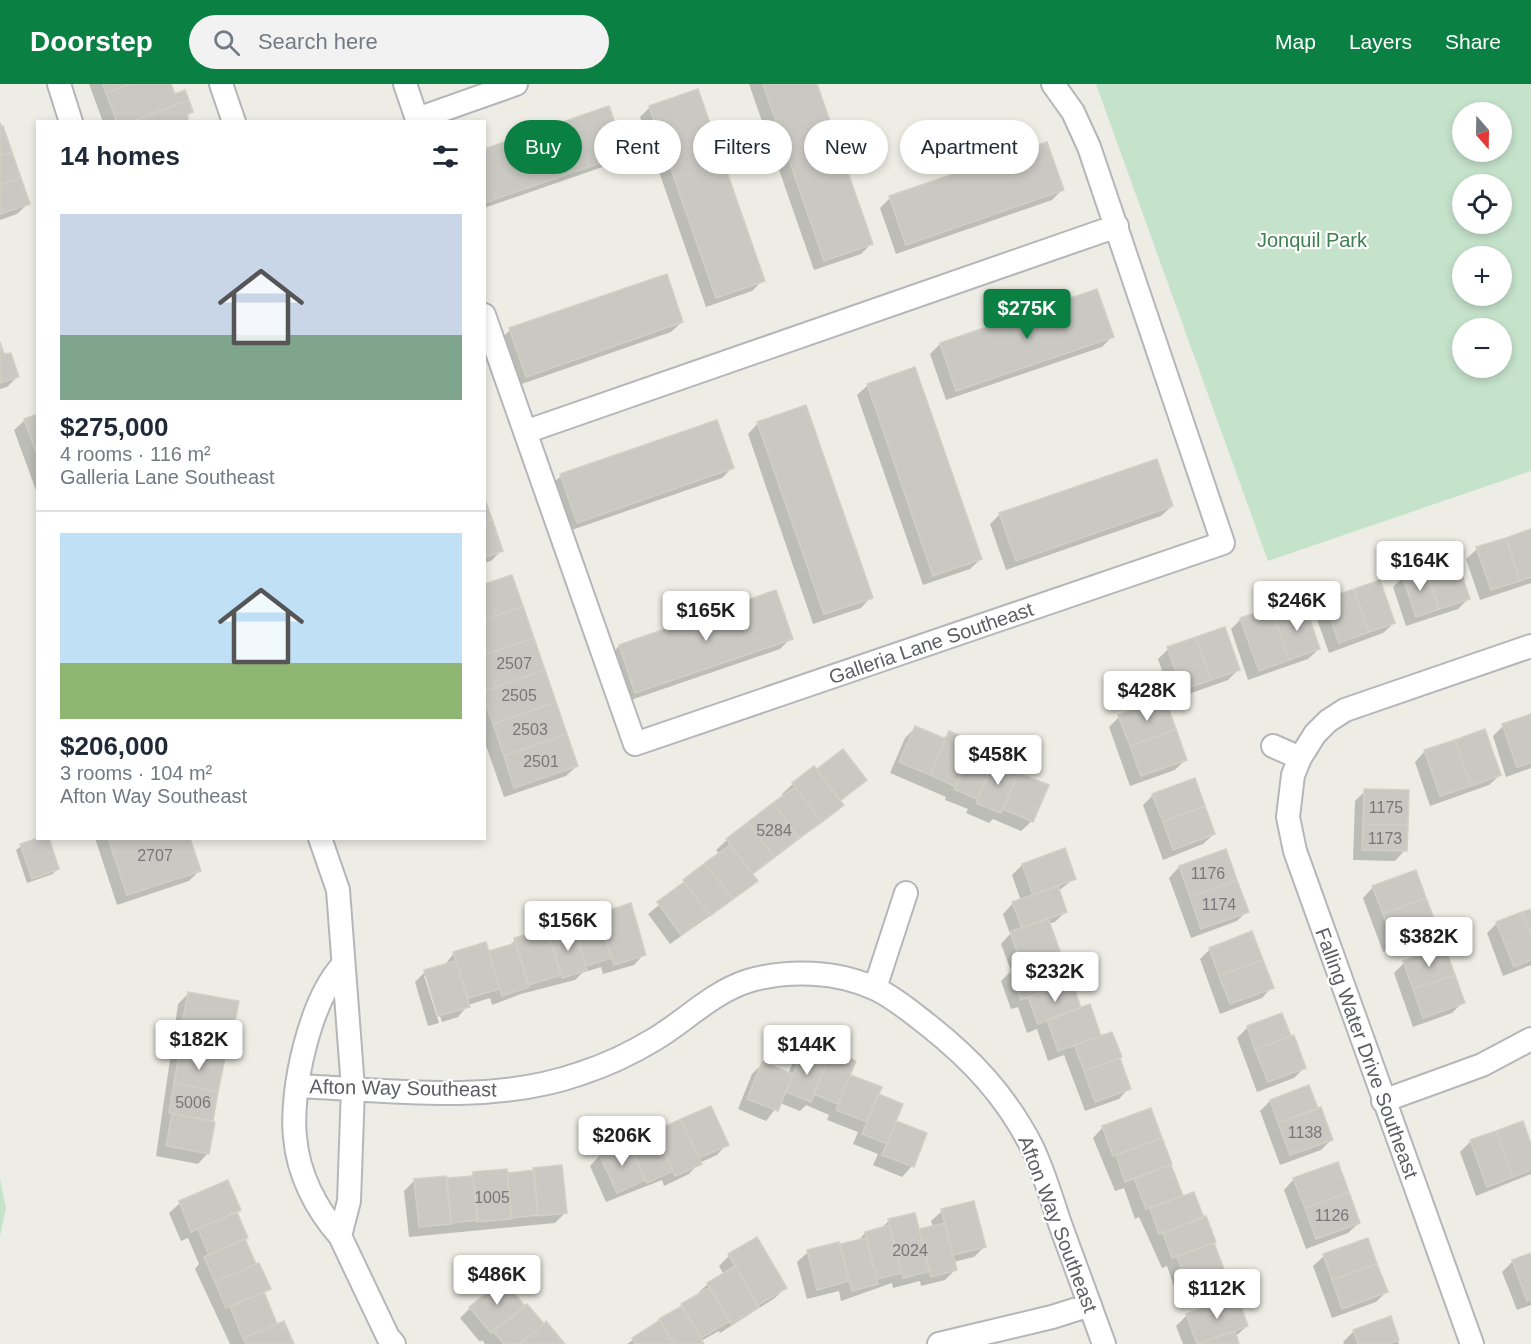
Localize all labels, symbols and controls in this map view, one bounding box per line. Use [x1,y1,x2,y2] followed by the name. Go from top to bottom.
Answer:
[189,15,609,69] search box
[30,26,153,57] text: Doorstep
[210,26,243,59] icon: search
[258,29,378,54] text: Search here
[1275,30,1316,53] text: Map
[1349,30,1412,53] text: Layers
[1445,30,1501,53] text: Share
[1452,102,1512,162] north arrow
[1452,102,1512,378] map controls
[504,120,582,174] chip: Buy
[594,120,681,174] chip: Rent
[693,120,792,174] chip: Filters
[804,120,888,174] chip: New
[900,120,1039,174] chip: Apartment
[429,140,462,173] icon: filters
[60,141,180,171] text: 14 homes
[1452,174,1512,234] button: locate
[1257,229,1368,251] park label: Jonquil Park
[1452,246,1512,306] button: +
[207,253,315,361] icon: home
[985,289,1069,340] pin: $275K
[998,297,1056,319] text: $275K
[1452,318,1512,378] button: −
[60,412,168,442] text: $275,000
[60,443,211,465] text: 4 rooms · 116 m²
[60,466,275,488] text: Galleria Lane Southeast
[1378,541,1462,592] pin: $164K
[1391,549,1449,571] text: $164K
[207,572,315,680] icon: home
[1255,581,1339,632] pin: $246K
[1268,589,1326,611] text: $246K
[664,591,748,642] pin: $165K
[826,598,1036,688] street label: Galleria Lane Southeast
[677,599,735,621] text: $165K
[496,655,532,672] house number: 2507
[1105,671,1189,722] pin: $428K
[1118,679,1176,701] text: $428K
[501,687,537,704] house number: 2505
[512,721,548,738] house number: 2503
[60,731,168,761] text: $206,000
[956,735,1040,786] pin: $458K
[969,743,1027,765] text: $458K
[523,753,559,770] house number: 2501
[60,762,212,784] text: 3 rooms · 104 m²
[60,785,247,807] text: Afton Way Southeast
[1369,799,1403,816] house number: 1175
[756,822,792,839] house number: 5284
[1368,830,1402,847] house number: 1173
[137,847,173,864] house number: 2707
[1191,865,1225,882] house number: 1176
[1202,896,1236,913] house number: 1174
[526,901,610,952] pin: $156K
[539,909,597,931] text: $156K
[1387,917,1471,968] pin: $382K
[1311,925,1423,1182] street label: Falling Water Drive Southeast
[1400,925,1458,947] text: $382K
[1013,952,1097,1003] pin: $232K
[1026,960,1084,982] text: $232K
[157,1020,241,1071] pin: $182K
[765,1025,849,1076] pin: $144K
[170,1028,228,1050] text: $182K
[778,1033,836,1055] text: $144K
[309,1075,497,1101] street label: Afton Way Southeast
[175,1094,211,1111] house number: 5006
[580,1116,664,1167] pin: $206K
[593,1124,651,1146] text: $206K
[1288,1124,1322,1141] house number: 1138
[1014,1133,1102,1316] street label: Afton Way Southeast
[474,1189,510,1206] house number: 1005
[1315,1207,1349,1224] house number: 1126
[892,1242,928,1259] house number: 2024
[455,1255,539,1306] pin: $486K
[468,1263,526,1285] text: $486K
[1175,1269,1259,1320] pin: $112K
[1188,1277,1246,1299] text: $112K

